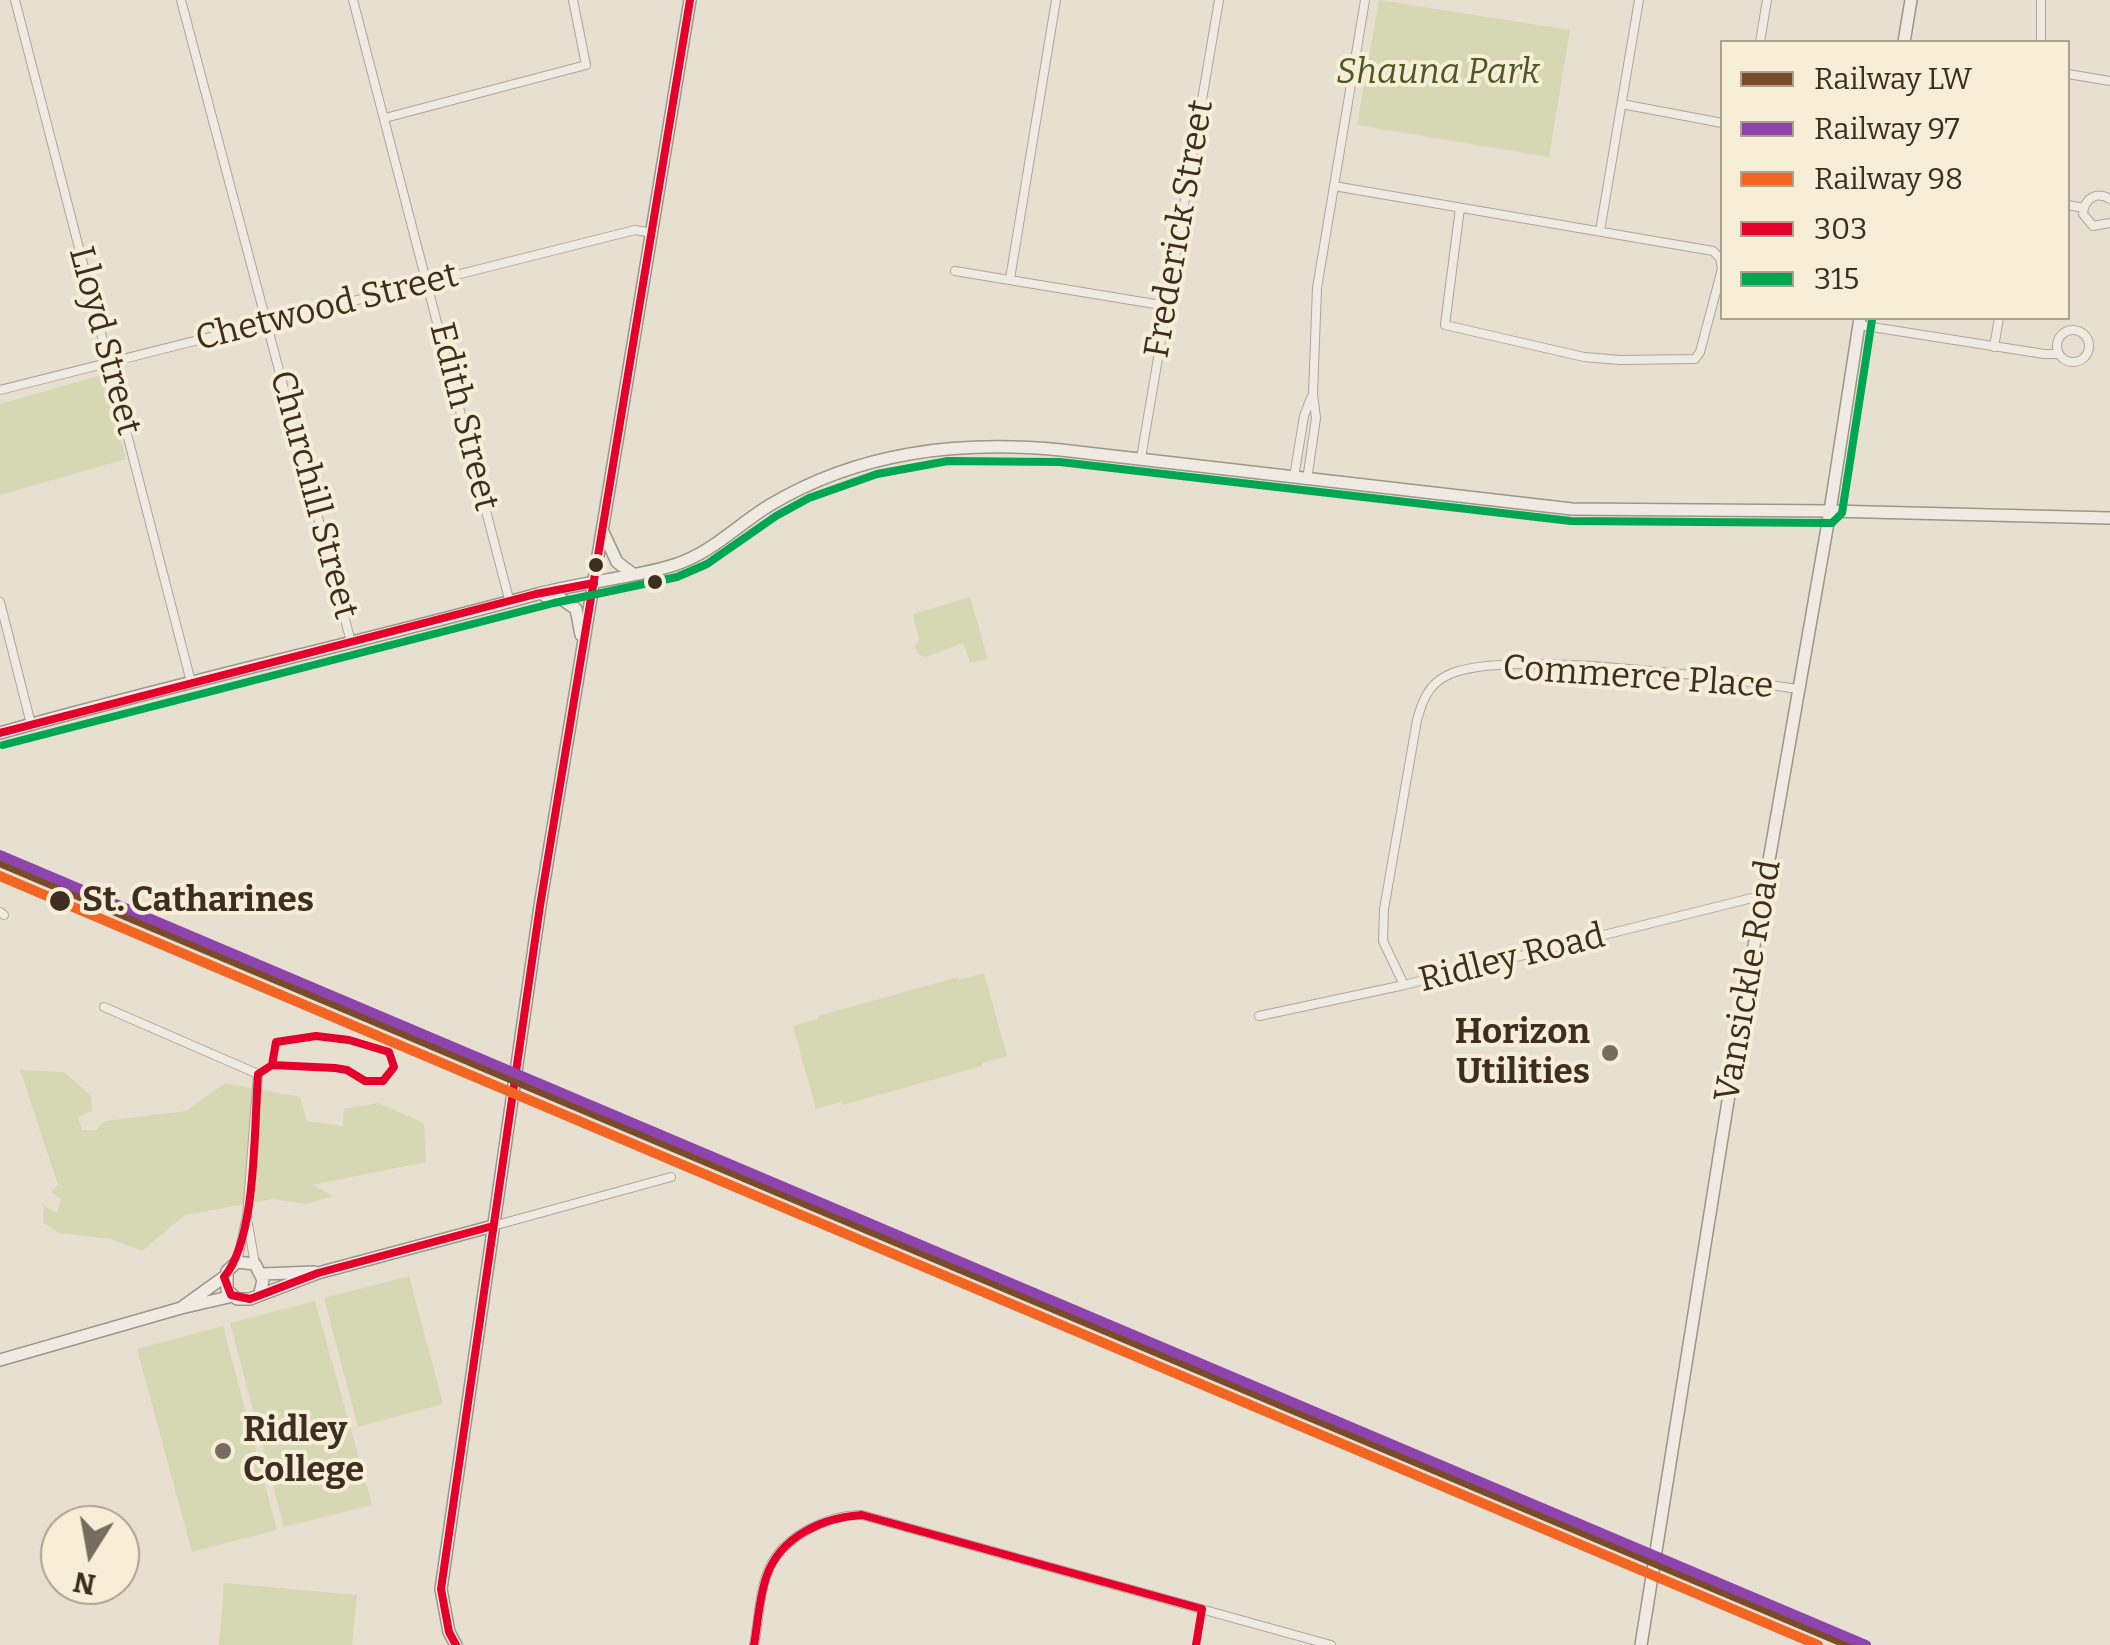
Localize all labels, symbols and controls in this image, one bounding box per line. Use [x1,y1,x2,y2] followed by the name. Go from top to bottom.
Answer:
[1720,40,2070,320] legend
[1336,52,1540,94] park label: Shauna Park
[1814,61,1972,97] text: Railway LW
[1137,97,1223,361] street label: Frederick Street
[1814,111,1960,147] text: Railway 97
[1814,161,1963,197] text: Railway 98
[1814,211,1867,247] text: 303
[59,242,149,440] street label: Lloyd Street
[191,255,463,361] street label: Chetwood Street
[1814,261,1859,297] text: 315
[419,319,507,515] street label: Edith Street
[260,366,366,624] street label: Churchill Street
[586,555,606,575] unlabelled marker
[645,572,665,592] unlabelled marker
[1501,648,1775,708] street label: Commerce Place
[1707,857,1791,1105] street label: Vansickle Road
[82,880,314,922] place label: St. Catharines
[47,888,73,914] marker: St. Catharines
[1415,916,1609,1002] street label: Ridley Road
[1455,1012,1590,1094] place label: Horizon Utilities
[1599,1042,1621,1064] marker: Horizon Utilities
[243,1410,364,1492] place label: Ridley College
[212,1440,234,1462] marker: Ridley College
[40,1505,140,1605] north arrow
[71,1565,98,1601] text: N

